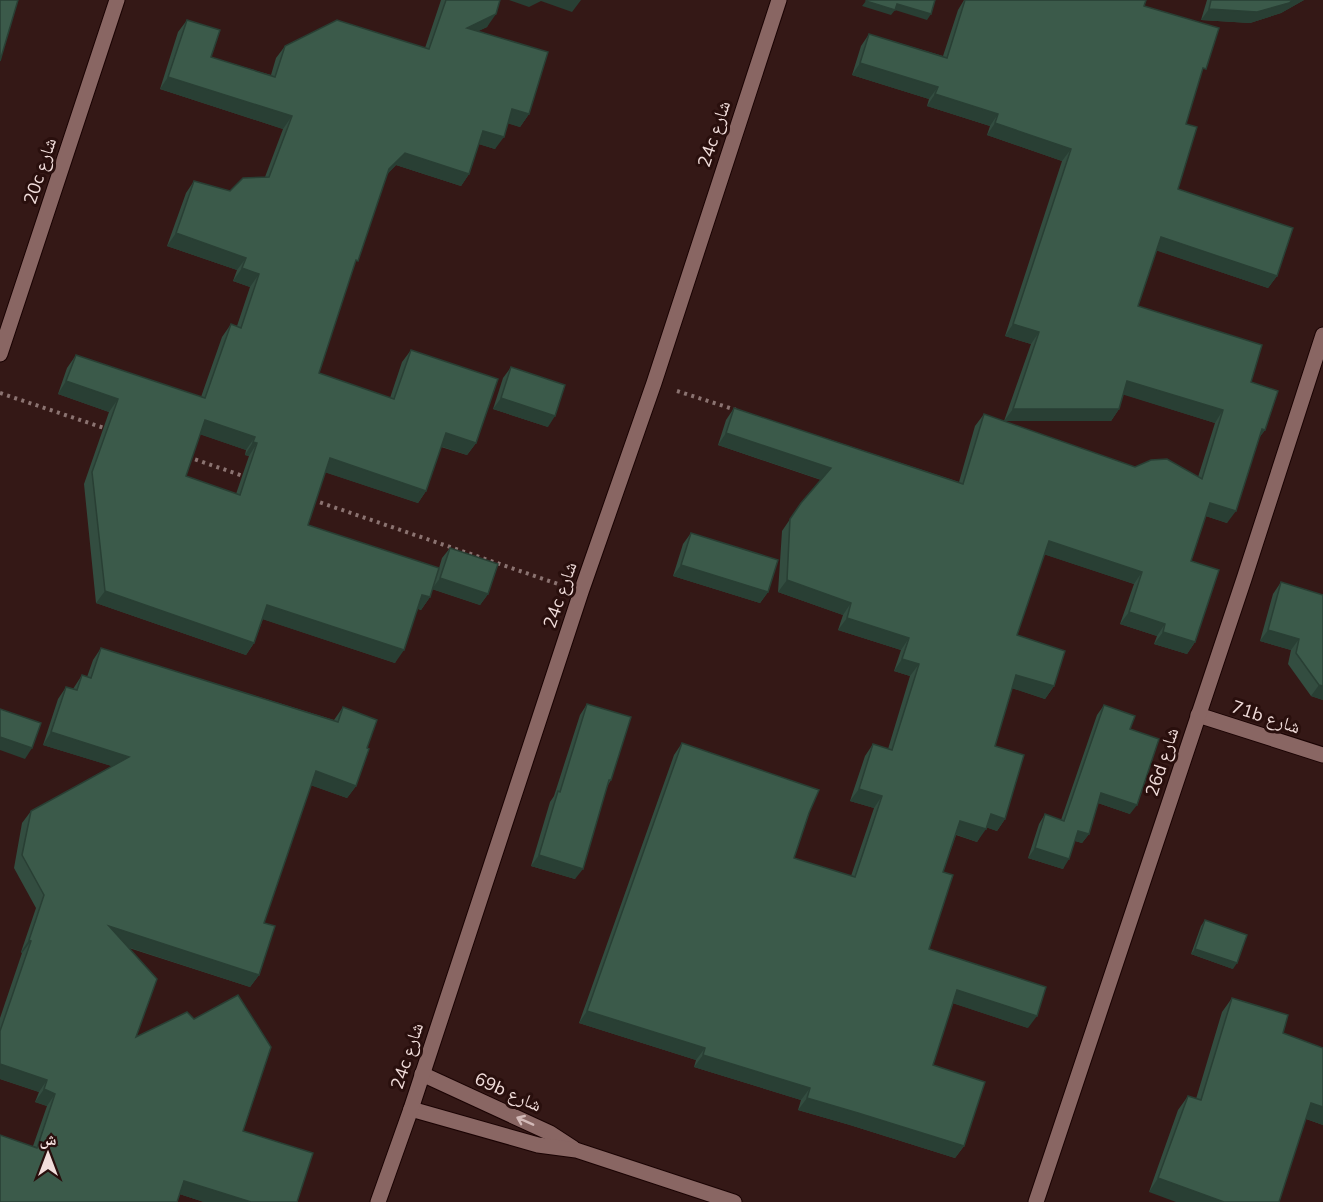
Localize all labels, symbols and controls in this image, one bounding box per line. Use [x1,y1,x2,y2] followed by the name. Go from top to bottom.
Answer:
[692,98,736,170] street label: 24c شارع
[18,135,62,207] street label: 20c شارع
[537,559,583,631] street label: 24c شارع
[1229,695,1303,739] street label: 71b شارع
[1140,725,1184,799] street label: 26d شارع
[385,1020,429,1092] street label: 24c شارع
[471,1067,545,1117] street label: 69b شارع
[517,1115,535,1127] one-way arrow
[18,1124,78,1184] north arrow
[40,1129,57,1151] text: ش

